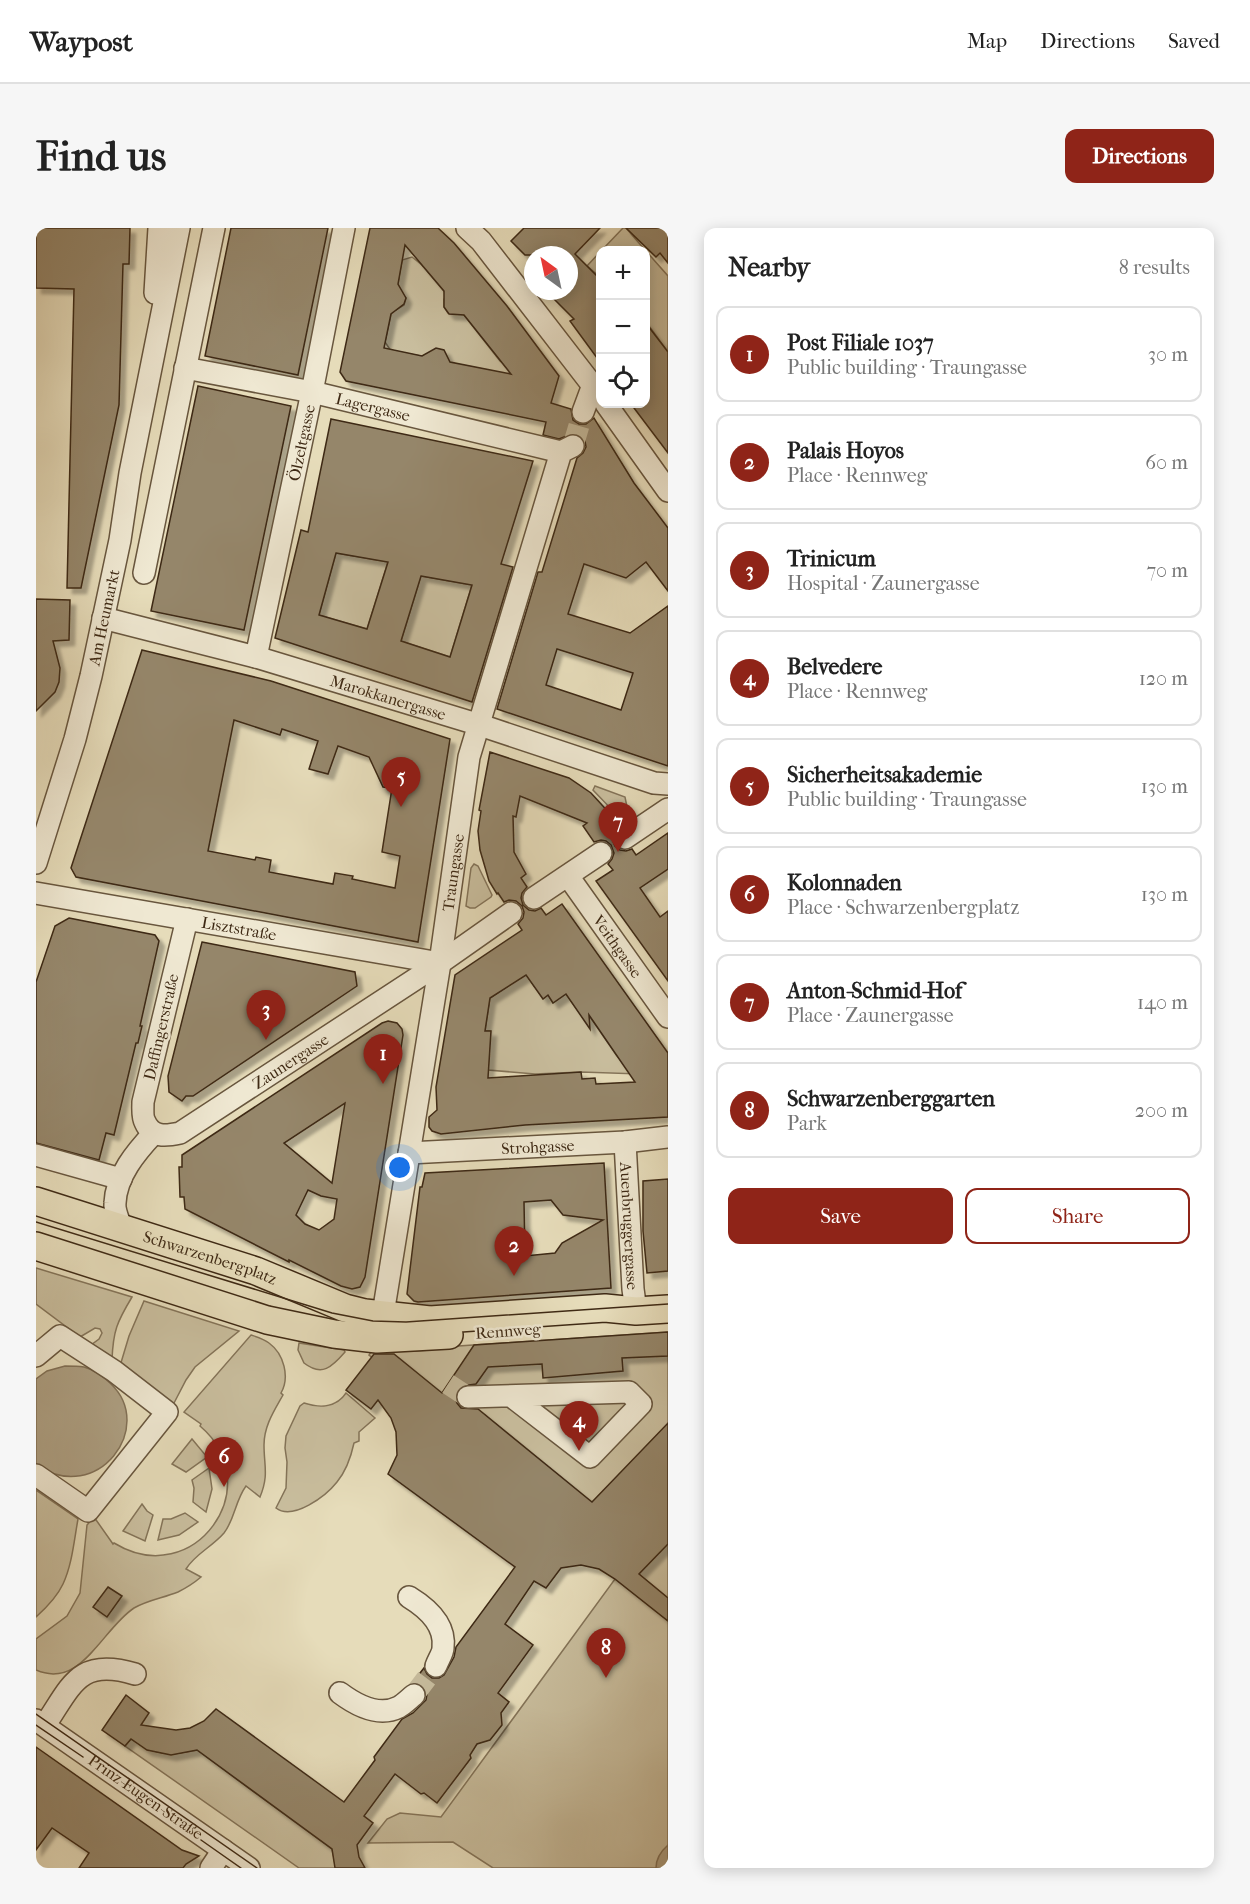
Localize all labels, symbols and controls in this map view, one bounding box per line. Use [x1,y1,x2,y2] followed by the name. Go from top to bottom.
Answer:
[30,25,133,58] text: Waypost
[967,29,1007,53] text: Map
[1040,29,1135,53] text: Directions
[1168,29,1220,53] text: Saved
[1065,129,1214,183] button: Directions
[36,132,166,181] text: Find us
[524,246,578,300] north arrow
[596,246,650,408] map controls
[596,246,650,300] button: +
[728,252,810,283] text: Nearby
[1119,256,1190,279] text: 8 results
[596,300,650,354] button: −
[787,330,934,356] text: Post Filiale 1037
[746,343,753,366] text: 1
[1148,343,1188,366] text: 30 m
[596,354,650,408] button: locate
[787,356,1027,379] text: Public building · Traungasse
[334,389,412,425] street label: Lagergasse
[284,403,319,483] street label: Ölzeltgasse
[787,438,904,464] text: Palais Hoyos
[744,451,755,474] text: 2
[1145,451,1188,474] text: 60 m
[787,464,927,487] text: Place · Rennweg
[787,546,876,572] text: Trinicum
[745,559,754,582] text: 3
[1146,559,1188,582] text: 70 m
[84,567,123,668] street label: Am Heumarkt
[787,572,980,595] text: Hospital · Zaunergasse
[787,654,882,680] text: Belvedere
[744,667,755,690] text: 4
[1139,667,1188,690] text: 120 m
[328,671,448,724] street label: Marokkanergasse
[787,680,927,703] text: Place · Rennweg
[382,758,421,807] pin: 5
[787,762,982,788] text: Sicherheitsakademie
[745,775,754,798] text: 5
[1141,775,1188,798] text: 130 m
[787,788,1027,811] text: Public building · Traungasse
[598,802,638,852] pin: 7
[438,833,468,912] street label: Traungasse
[787,870,902,896] text: Kolonnaden
[744,883,755,906] text: 6
[1141,883,1188,906] text: 130 m
[787,896,1019,919] text: Place · Schwarzenbergplatz
[588,910,647,981] street label: Veithgasse
[200,912,278,944] street label: Lisztstraße
[140,972,182,1082] street label: Daffingerstraße
[787,978,962,1004] text: Anton-Schmid-Hof
[246,990,286,1040] pin: 3
[745,991,754,1014] text: 7
[1137,991,1188,1014] text: 140 m
[787,1004,954,1027] text: Place · Zaunergasse
[249,1029,332,1093] street label: Zaunergasse
[364,1034,402,1084] pin: 1
[787,1086,995,1112] text: Schwarzenberggarten
[744,1099,755,1122] text: 8
[1135,1099,1188,1122] text: 200 m
[787,1112,827,1135] text: Park
[501,1135,575,1158] street label: Strohgasse
[385,1153,414,1182] your location
[617,1160,643,1290] street label: Auenbruggergasse
[728,1188,953,1244] button: Save
[965,1188,1190,1244] button: Share
[141,1226,280,1288] street label: Schwarzenbergplatz
[494,1226,534,1276] pin: 2
[475,1319,542,1343] street label: Rennweg
[560,1402,598,1451] pin: 4
[204,1438,243,1487] pin: 6
[586,1628,626,1678] pin: 8
[85,1750,207,1843] street label: Prinz-Eugen-Straße

